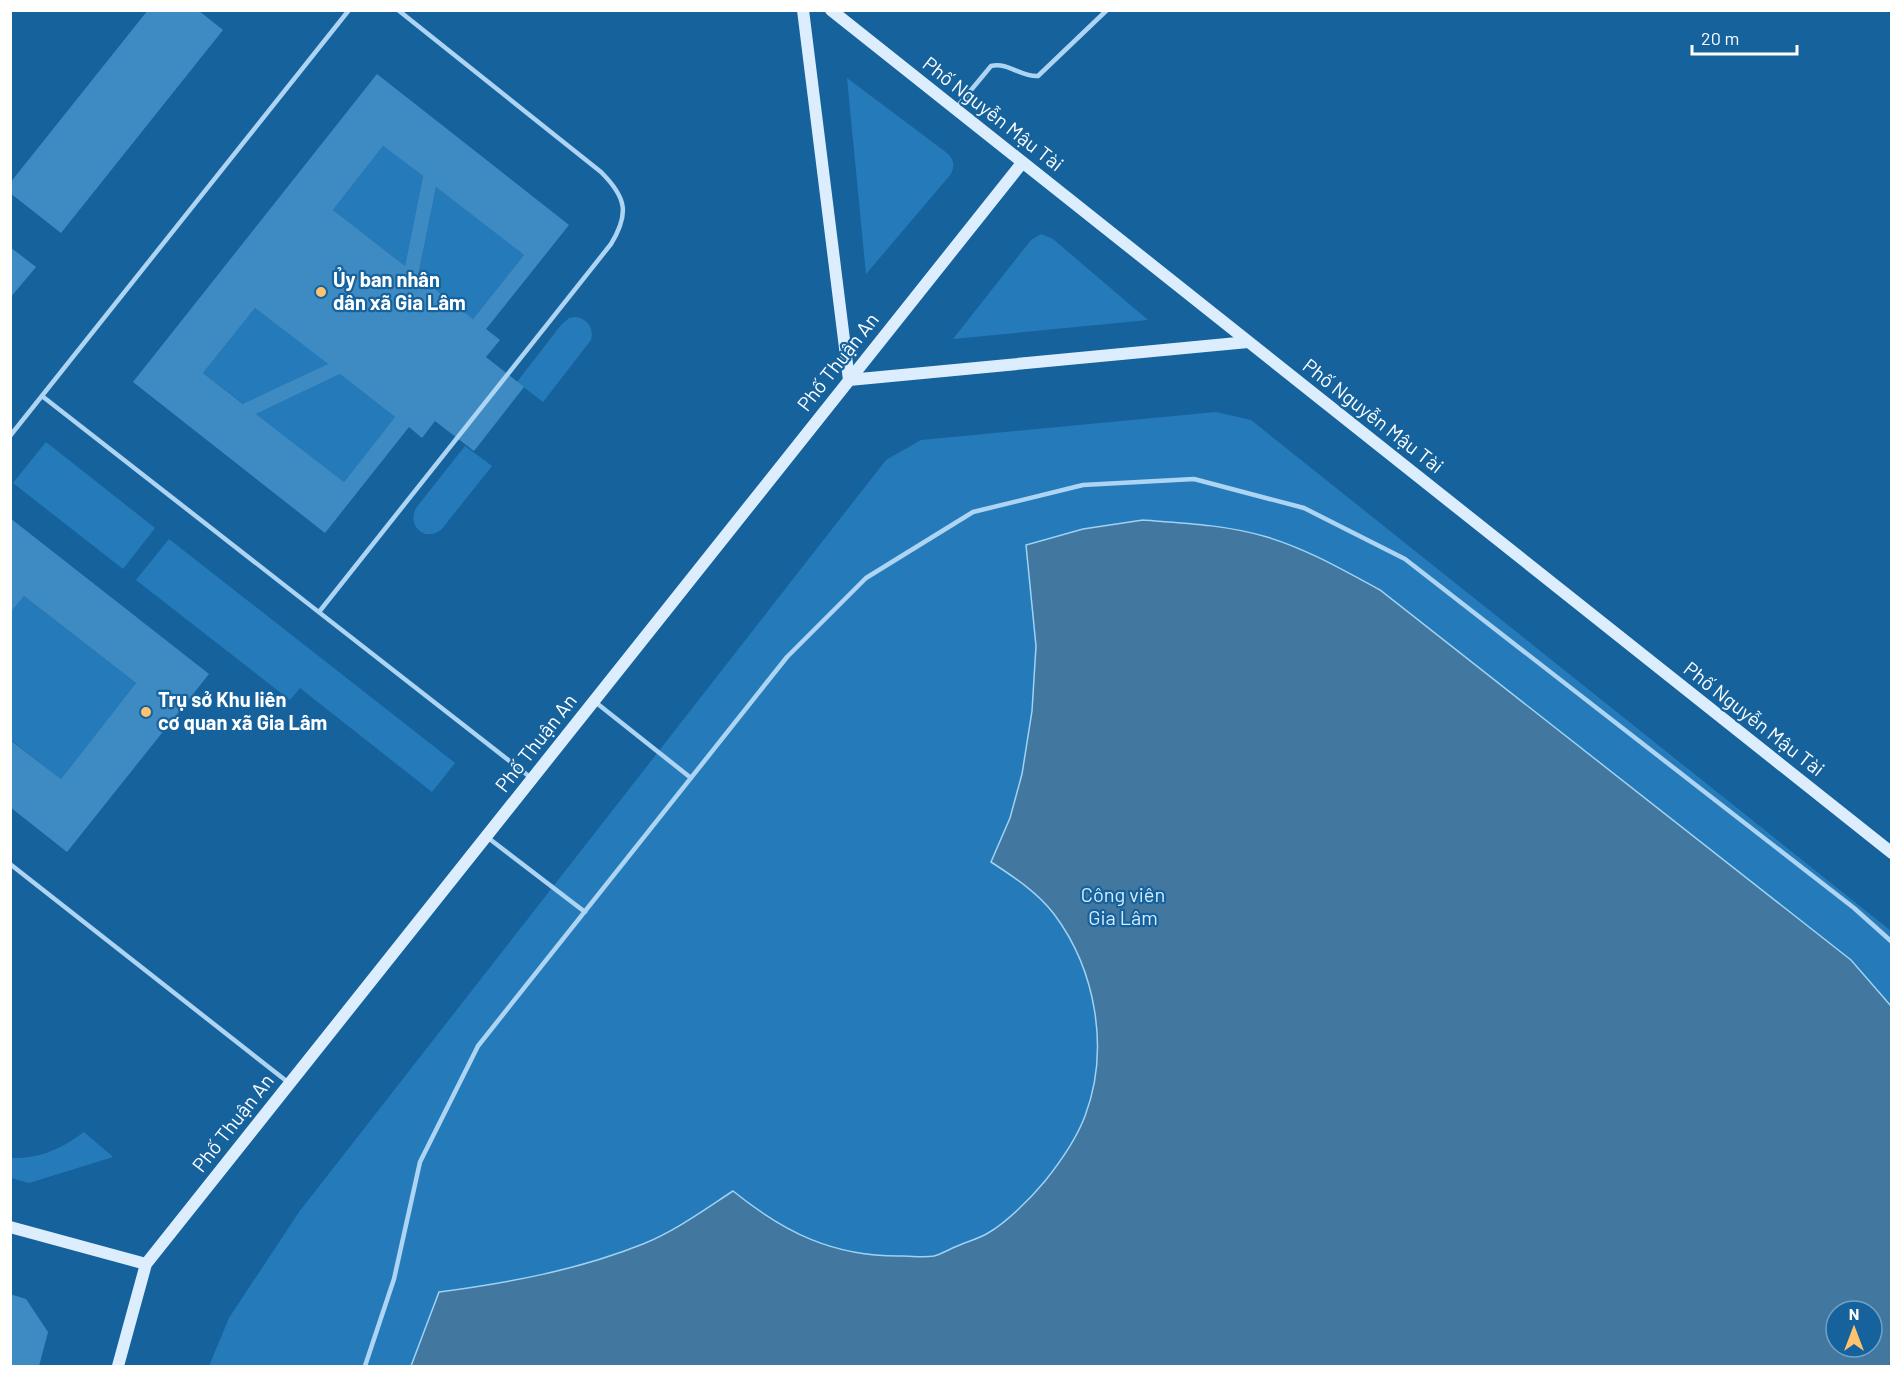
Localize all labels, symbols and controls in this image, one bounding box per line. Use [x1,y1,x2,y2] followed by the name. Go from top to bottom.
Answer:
[1692,18,1797,56] scale bar
[1701,27,1739,49] text: 20 m
[918,51,1069,176] street label: Phố Nguyễn Mậu Tài
[333,266,466,314] place label: Ủy ban nhân dân xã Gia Lâm
[314,285,328,299] marker: Ủy ban nhân dân xã Gia Lâm
[791,308,883,415] street label: Phố Thuận An
[1298,353,1449,478] street label: Phố Nguyễn Mậu Tài
[1679,656,1830,781] street label: Phố Nguyễn Mậu Tài
[158,687,327,734] place label: Trụ sở Khu liên cơ quan xã Gia Lâm
[489,689,581,796] street label: Phố Thuận An
[139,705,153,719] marker: Trụ sở Khu liên cơ quan xã Gia Lâm
[1081,882,1165,929] park label: Công viên Gia Lâm
[186,1069,278,1176] street label: Phố Thuận An
[1824,1299,1884,1359] north arrow
[1849,1304,1859,1323] text: N

